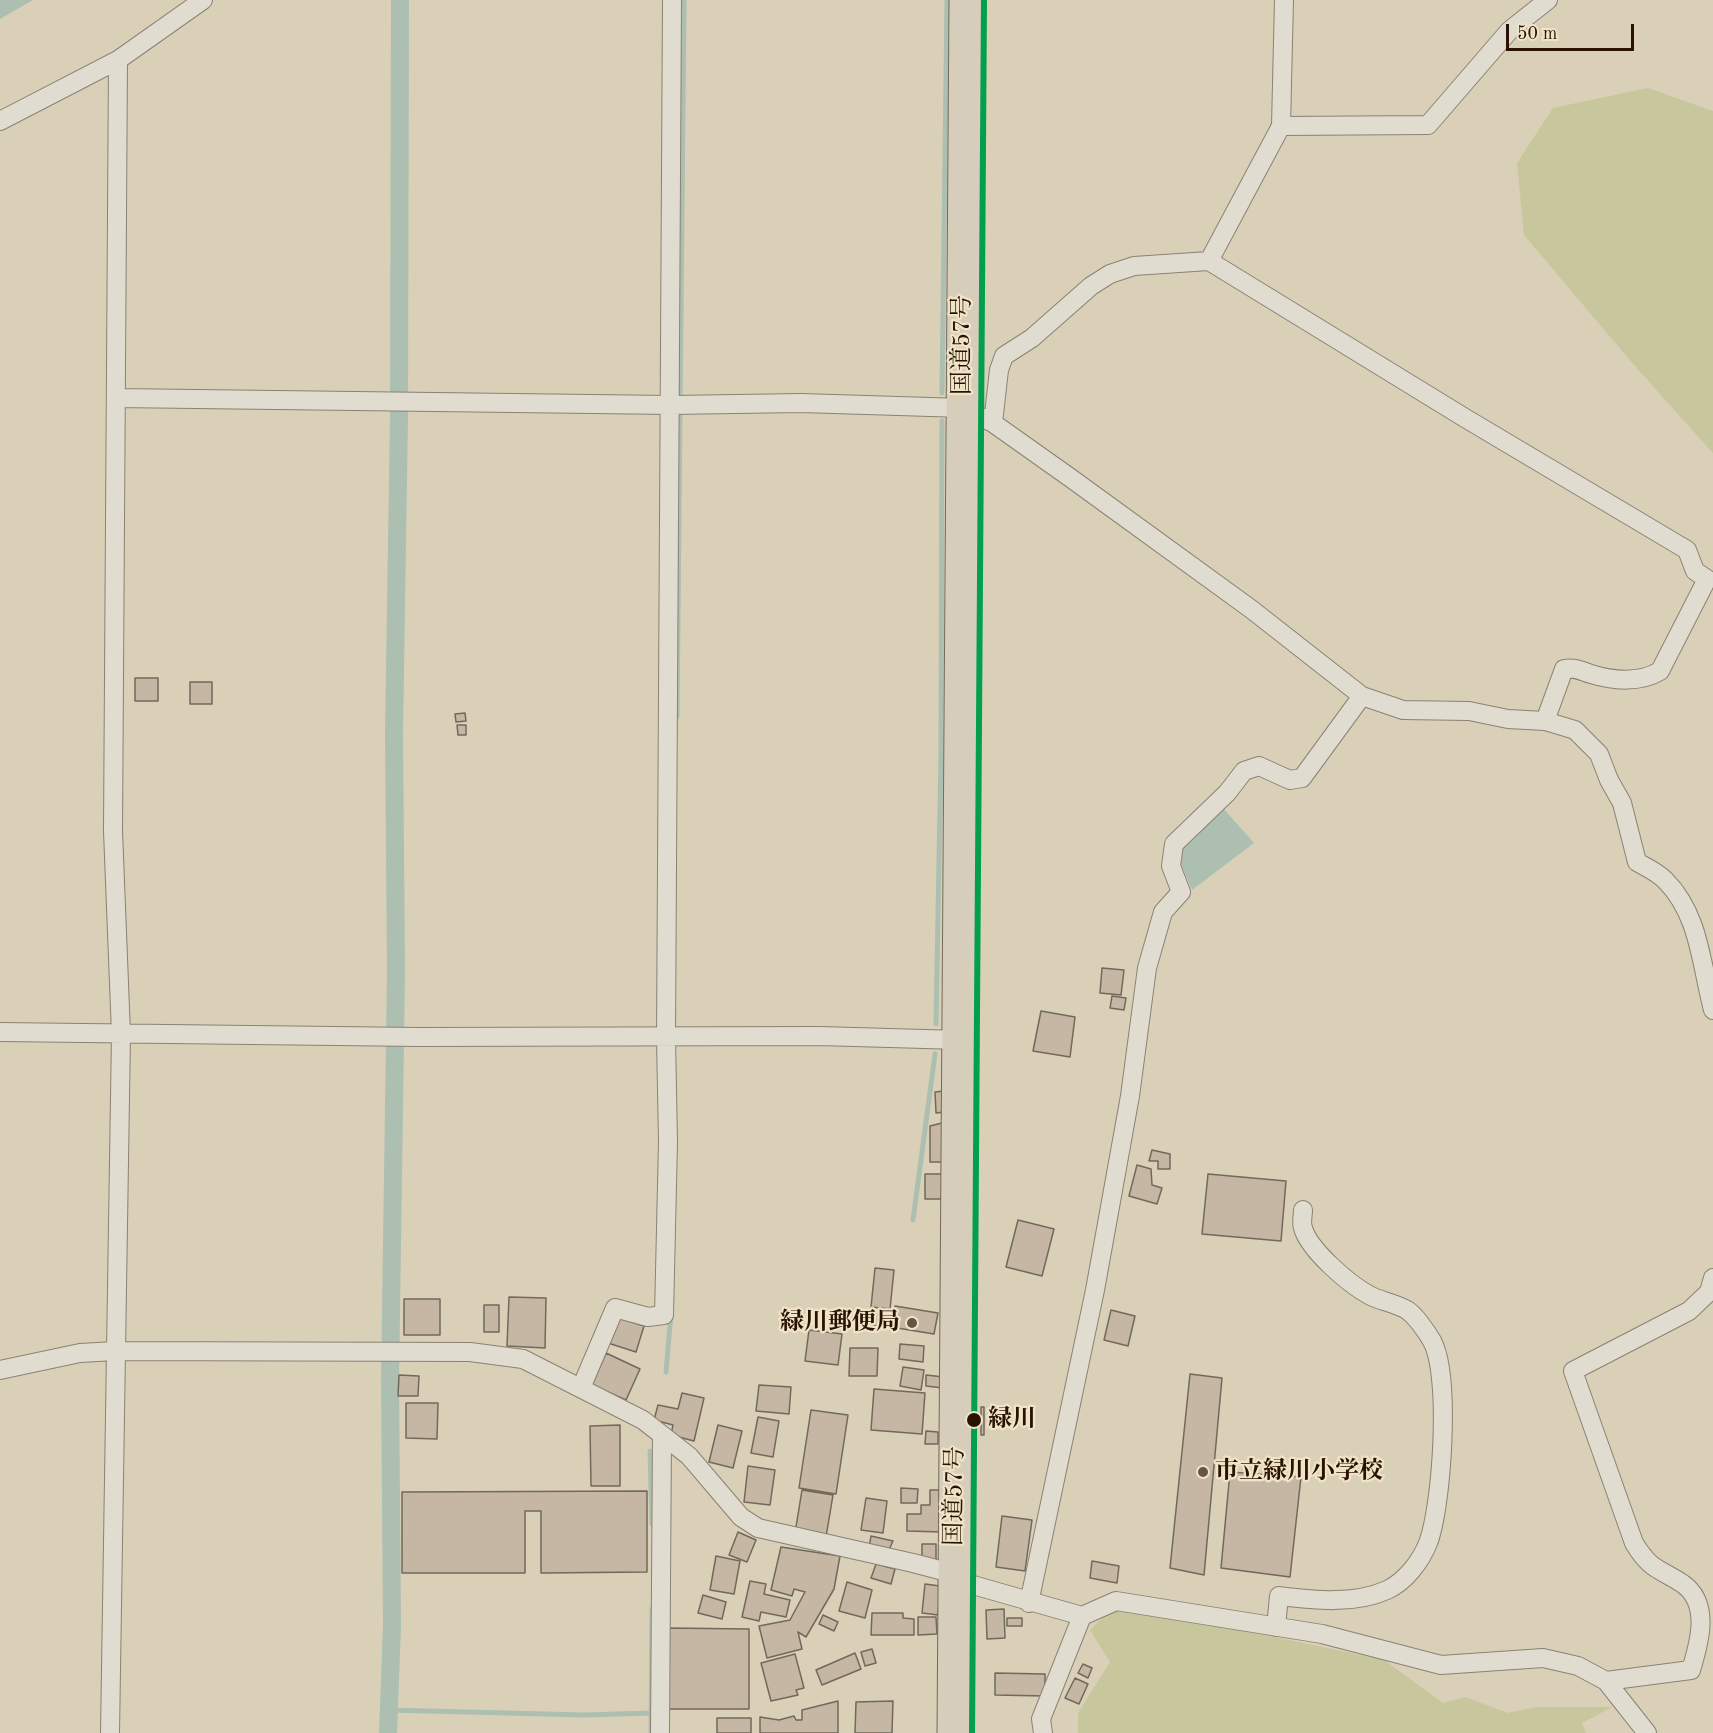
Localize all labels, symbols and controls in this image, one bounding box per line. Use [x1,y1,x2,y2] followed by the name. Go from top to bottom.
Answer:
[1509,12,1636,50] scale bar
[1517,25,1557,43] text: 50 m
[949,295,977,395] street label: 国道57号
[780,1309,900,1337] place label: 緑川郵便局
[905,1316,919,1330] marker: 緑川郵便局
[988,1406,1036,1434] place label: 緑川
[965,1411,983,1429] marker: 緑川
[940,1446,970,1546] street label: 国道57号
[1215,1458,1383,1486] place label: 市立緑川小学校
[1196,1465,1210,1479] marker: 市立緑川小学校

